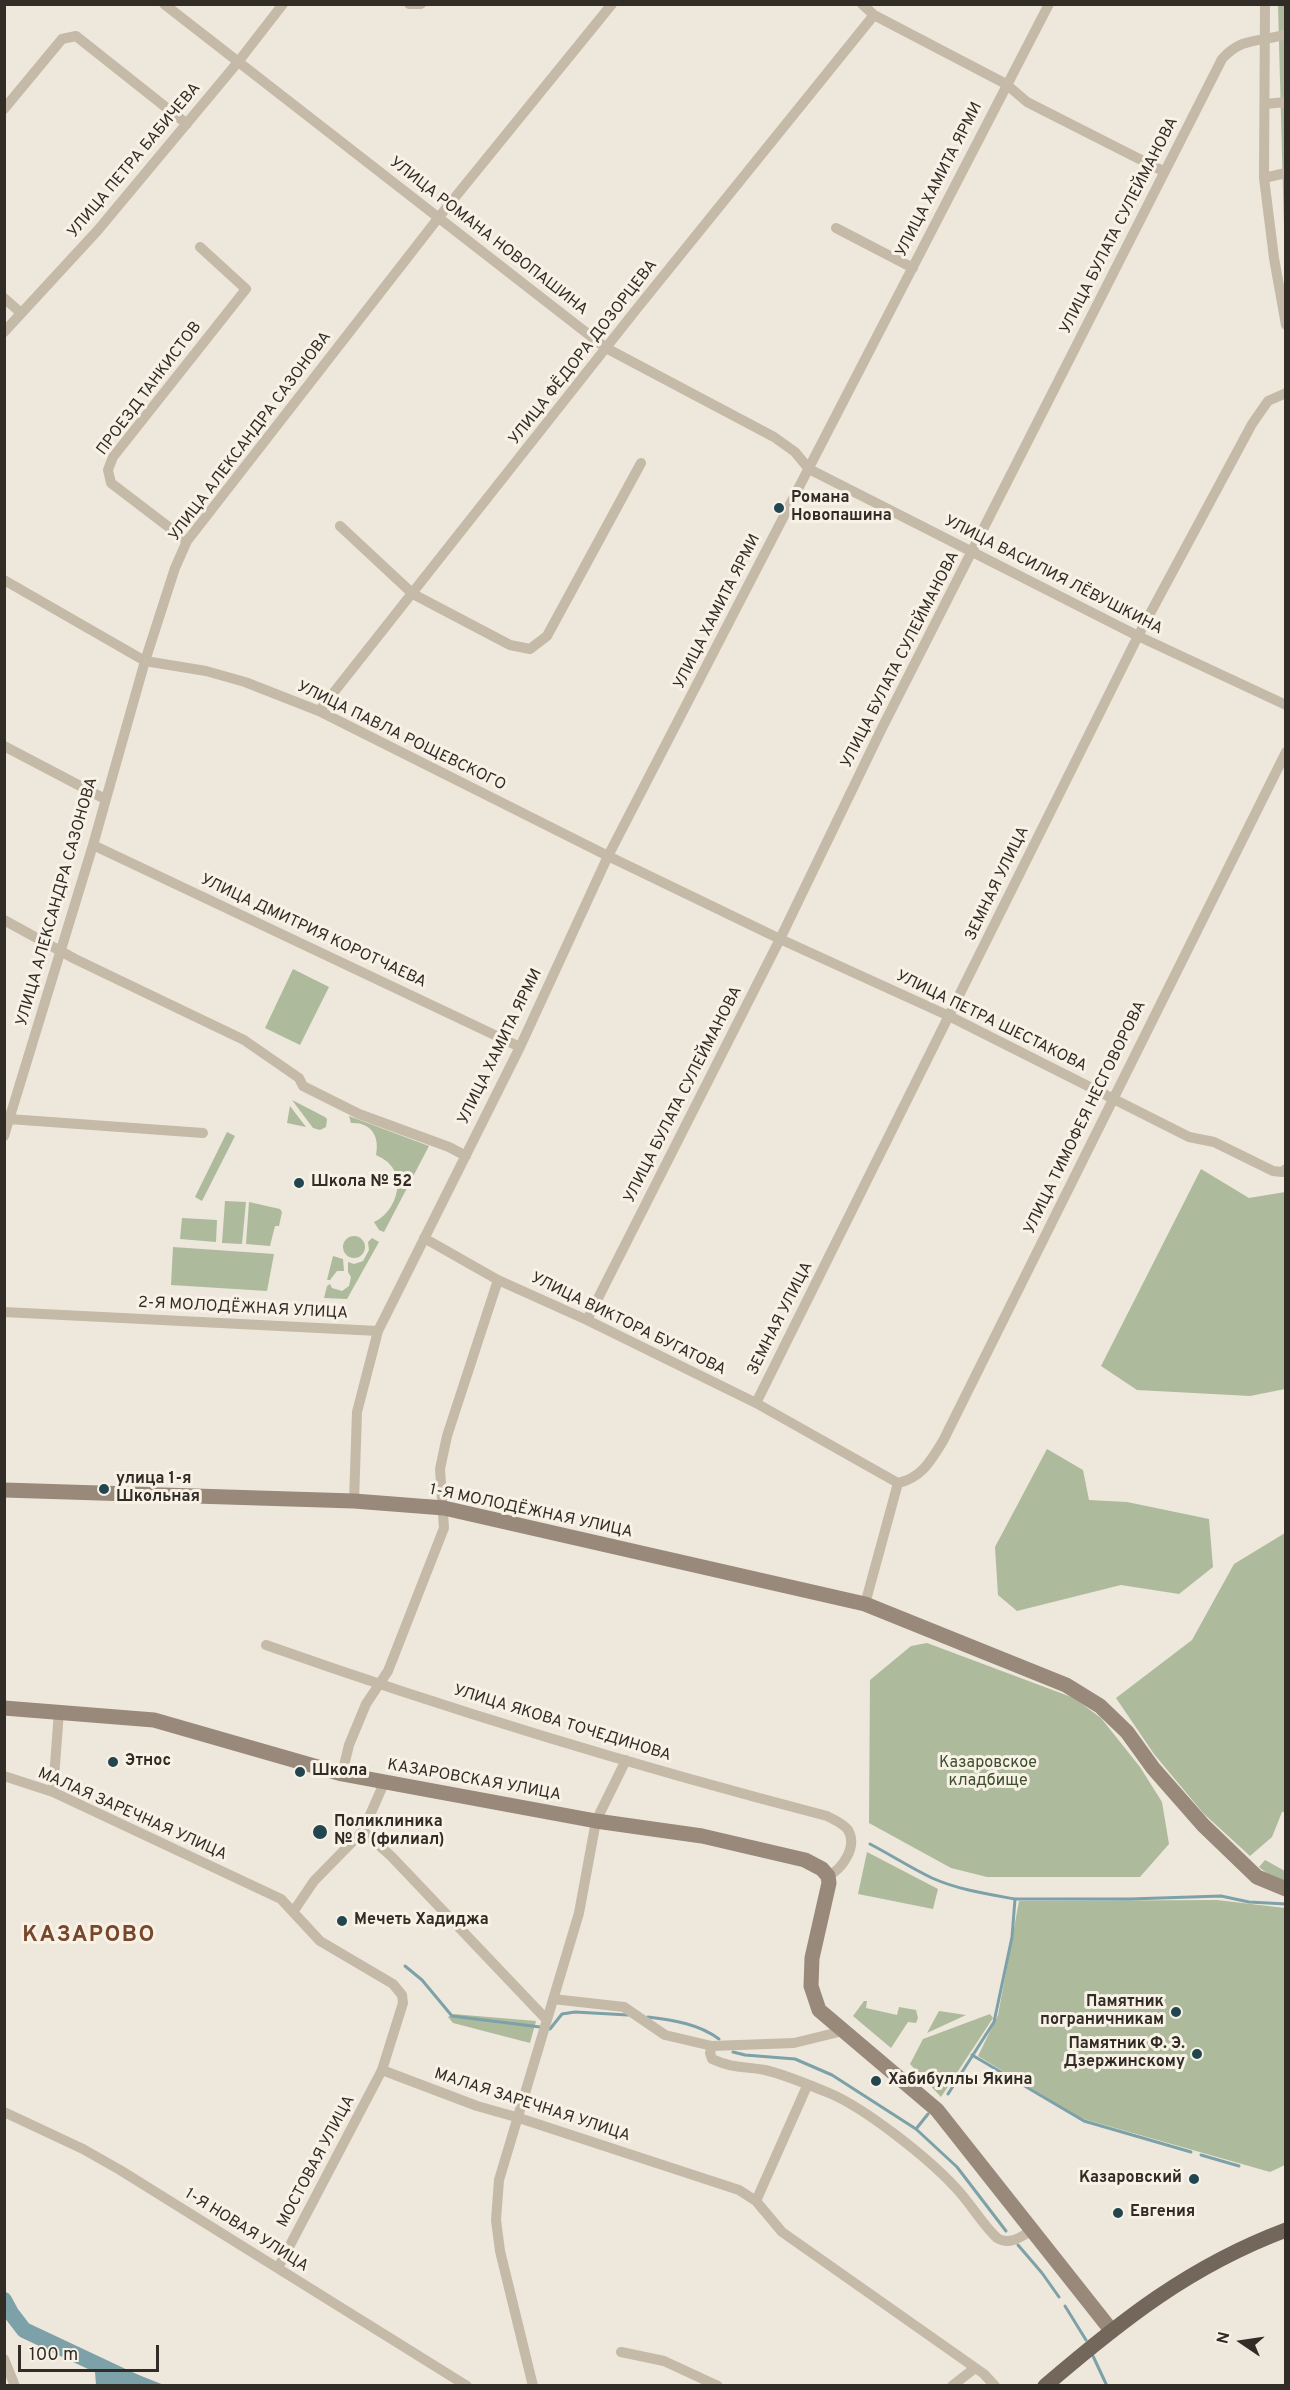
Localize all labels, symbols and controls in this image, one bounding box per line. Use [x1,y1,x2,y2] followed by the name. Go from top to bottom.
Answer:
[65,80,205,242] street label: УЛИЦА ПЕТРА БАБИЧЕВА
[893,99,987,261] street label: УЛИЦА ХАМИТА ЯРМИ
[1057,114,1183,338] street label: УЛИЦА БУЛАТА СУЛЕЙМАНОВА
[385,154,591,320] street label: УЛИЦА РОМАНА НОВОПАШИНА
[506,257,662,449] street label: УЛИЦА ФЁДОРА ДОЗОРЦЕВА
[94,318,206,460] street label: ПРОЕЗД ТАНКИСТОВ
[166,328,336,546] street label: УЛИЦА АЛЕКСАНДРА САЗОНОВА
[791,489,892,527] place label: Романа Новопашина
[772,501,786,515] marker: Романа Новопашина
[941,512,1165,640] street label: УЛИЦА ВАСИЛИЯ ЛЁВУШКИНА
[671,531,765,693] street label: УЛИЦА ХАМИТА ЯРМИ
[838,548,964,772] street label: УЛИЦА БУЛАТА СУЛЕЙМАНОВА
[294,678,508,796] street label: УЛИЦА ПАВЛА РОЩЕВСКОГО
[13,775,103,1029] street label: УЛИЦА АЛЕКСАНДРА САЗОНОВА
[962,824,1034,944] street label: ЗЕМНАЯ УЛИЦА
[197,871,429,993] street label: УЛИЦА ДМИТРИЯ КОРОТЧАЕВА
[455,966,547,1128] street label: УЛИЦА ХАМИТА ЯРМИ
[892,967,1090,1077] street label: УЛИЦА ПЕТРА ШЕСТАКОВА
[621,983,747,1207] street label: УЛИЦА БУЛАТА СУЛЕЙМАНОВА
[1021,998,1151,1238] street label: УЛИЦА ТИМОФЕЯ НЕСГОВОРОВА
[311,1173,412,1193] place label: Школа № 52
[292,1176,306,1190] marker: Школа № 52
[744,1259,818,1379] street label: ЗЕМНАЯ УЛИЦА
[527,1269,729,1381] street label: УЛИЦА ВИКТОРА БУГАТОВА
[137,1294,349,1324] street label: 2-Я МОЛОДЁЖНАЯ УЛИЦА
[116,1470,200,1508] place label: улица 1-я Школьная
[428,1481,634,1543] street label: 1-Я МОЛОДЁЖНАЯ УЛИЦА
[97,1482,111,1496] marker: улица 1-я Школьная
[451,1682,673,1766] street label: УЛИЦА ЯКОВА ТОЧЕДИНОВА
[125,1752,171,1772] place label: Этнос
[939,1754,1037,1792] park label: Казаровское кладбище
[106,1755,120,1769] marker: Этнос
[386,1756,562,1806] street label: КАЗАРОВСКАЯ УЛИЦА
[312,1762,367,1782] place label: Школа
[34,1765,230,1865] street label: МАЛАЯ ЗАРЕЧНАЯ УЛИЦА
[293,1765,307,1779] marker: Школа
[334,1813,445,1851] place label: Поликлиника № 8 (филиал)
[311,1823,329,1841] marker: Поликлиника № 8 (филиал)
[354,1911,489,1931] place label: Мечеть Хадиджа
[335,1914,349,1928] marker: Мечеть Хадиджа
[22,1924,156,1950] district label: КАЗАРОВО
[1040,1993,1164,2031] place label: Памятник пограничникам
[1169,2005,1183,2019] marker: Памятник пограничникам
[1064,2035,1185,2073] place label: Памятник Ф. Э. Дзержинскому
[1190,2047,1204,2061] marker: Памятник Ф. Э. Дзержинскому
[431,2065,633,2147] street label: МАЛАЯ ЗАРЕЧНАЯ УЛИЦА
[888,2071,1032,2091] place label: Хабибуллы Якина
[869,2074,883,2088] marker: Хабибуллы Якина
[274,2093,360,2231] street label: МОСТОВАЯ УЛИЦА
[1079,2169,1182,2189] place label: Казаровский
[1187,2172,1201,2186] marker: Казаровский
[181,2185,311,2277] street label: 1-Я НОВАЯ УЛИЦА
[1130,2203,1195,2223] place label: Евгения
[1111,2206,1125,2220] marker: Евгения
[1212,2312,1272,2372] north arrow
[1213,2330,1235,2346] text: N
[21,2333,162,2371] scale bar
[29,2344,78,2367] text: 100 m

